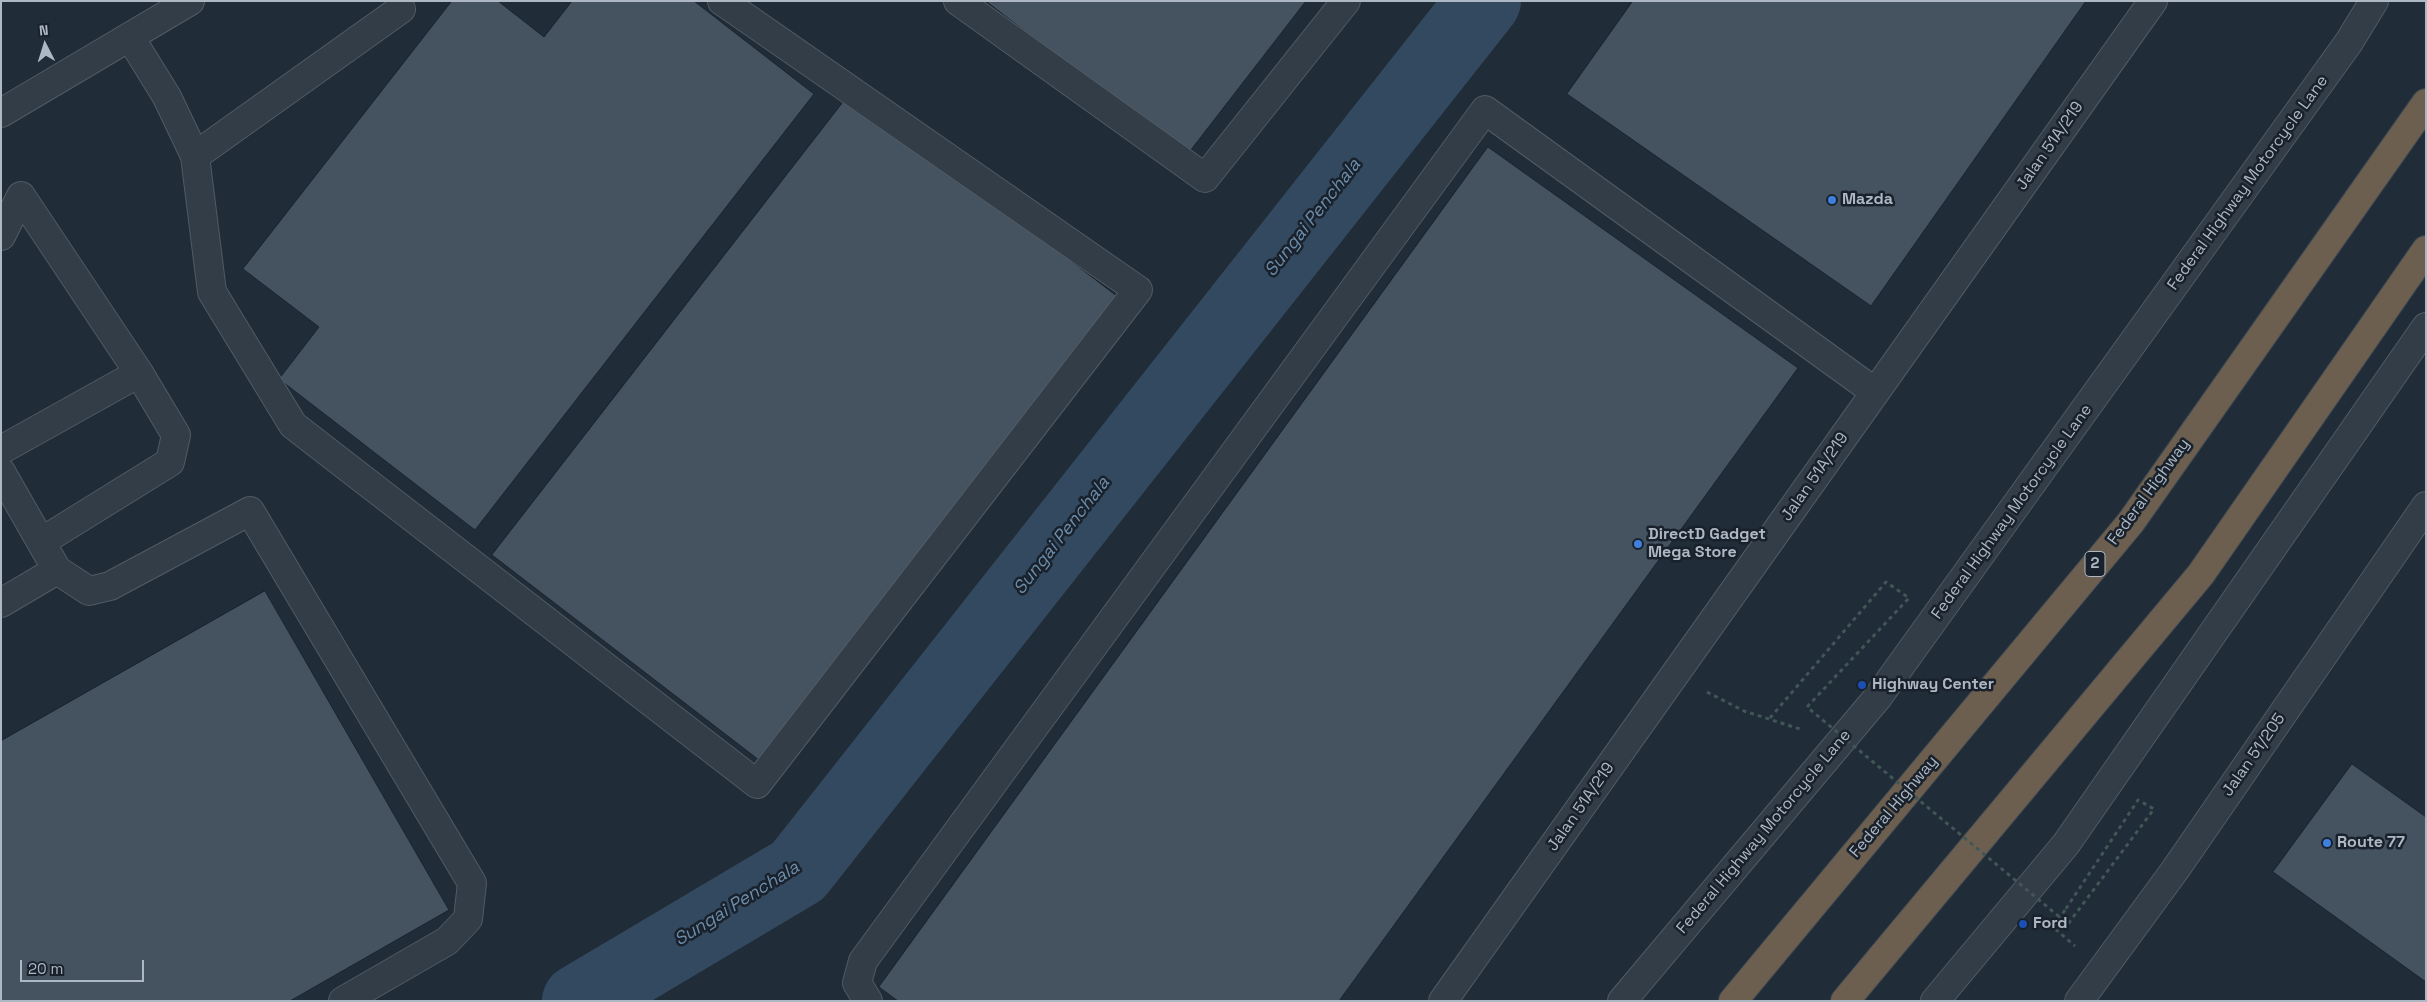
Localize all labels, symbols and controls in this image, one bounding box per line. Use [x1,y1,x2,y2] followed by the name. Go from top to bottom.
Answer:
[20,20,70,70] north arrow
[38,21,49,39] text: N
[2164,72,2332,294] street label: Federal Highway Motorcycle Lane
[2012,98,2088,194] street label: Jalan 51A/219
[1260,155,1366,281] water label: Sungai Penchala
[1842,190,1893,210] place label: Mazda
[1826,194,1838,206] marker: Mazda
[1928,401,2096,623] street label: Federal Highway Motorcycle Lane
[1777,429,1853,525] street label: Jalan 51A/219
[2104,435,2194,549] street label: Federal Highway
[1009,473,1115,599] water label: Sungai Penchala
[1648,525,1766,563] place label: DirectD Gadget Mega Store
[1632,538,1644,550] marker: DirectD Gadget Mega Store
[2085,552,2105,576] road number: 2
[1872,675,1994,695] place label: Highway Center
[1856,679,1868,691] marker: Highway Center
[2218,710,2290,800] street label: Jalan 51/205
[1673,726,1855,938] street label: Federal Highway Motorcycle Lane
[1846,752,1942,862] street label: Federal Highway
[1543,759,1619,855] street label: Jalan 51A/219
[2337,833,2405,853] place label: Route 77
[2321,837,2333,849] marker: Route 77
[671,857,803,951] water label: Sungai Penchala
[2033,914,2068,934] place label: Ford
[2017,918,2029,930] marker: Ford
[22,950,146,982] scale bar
[28,959,63,978] text: 20 m

